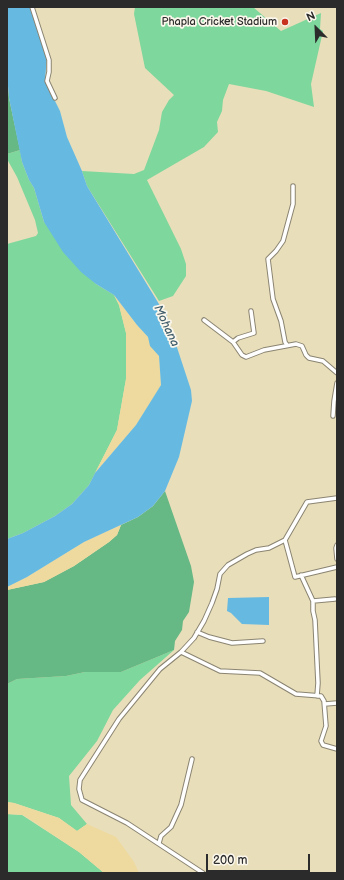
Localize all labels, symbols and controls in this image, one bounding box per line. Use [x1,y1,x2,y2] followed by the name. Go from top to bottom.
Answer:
[296,8,336,48] north arrow
[304,9,317,24] text: N
[162,15,277,29] place label: Phapla Cricket Stadium
[280,17,290,27] marker: Phapla Cricket Stadium
[150,303,182,349] water label: Mohana
[208,846,312,872] scale bar
[213,853,247,868] text: 200 m

